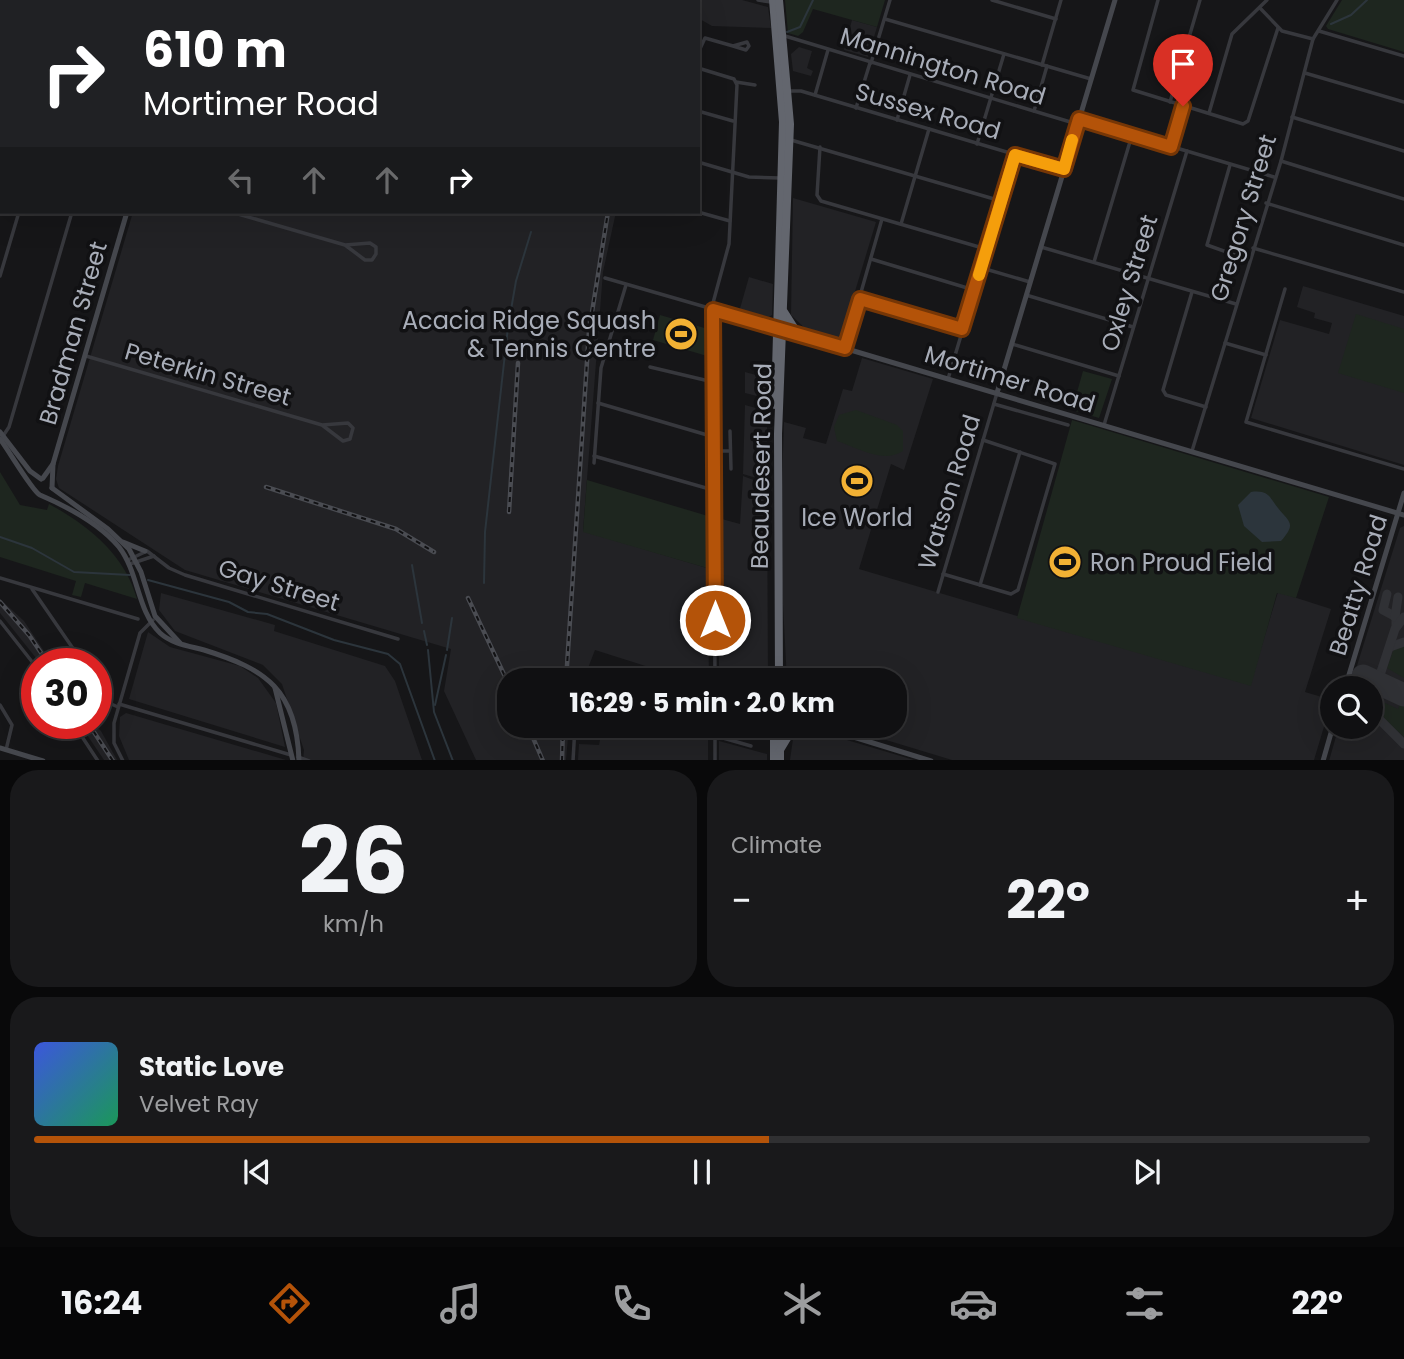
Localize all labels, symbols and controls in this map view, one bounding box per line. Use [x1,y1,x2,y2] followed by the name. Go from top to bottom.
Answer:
[143,16,287,84] text: 610 m
[836,19,1050,113] street label: Mannington Road
[28,28,119,119] icon: right
[1153,34,1213,106] pin
[1164,45,1202,83] icon: arrive
[852,75,1004,147] street label: Sussex Road
[143,81,379,126] text: Mortimer Road
[1202,130,1284,306] street label: Gregory Street
[222,161,260,199] icon: left
[295,161,333,199] icon: ahead
[368,161,406,199] icon: ahead
[441,161,479,199] icon: right
[1093,211,1165,355] street label: Oxley Street
[31,238,115,428] street label: Bradman Street
[402,304,656,365] place label: Acacia Ridge Squash & Tennis Centre
[662,315,700,353] sports icon: Acacia Ridge Squash & Tennis Centre
[121,334,295,414] street label: Peterkin Street
[921,337,1099,421] street label: Mortimer Road
[743,363,779,569] street label: Beaudesert Road
[910,410,988,574] street label: Watson Road
[838,462,876,500] sports icon: Ice World
[801,501,913,534] place label: Ice World
[1321,511,1395,659] street label: Beatty Road
[1046,543,1084,581] sports icon: Ron Proud Field
[1090,546,1273,579] place label: Ron Proud Field
[214,551,344,619] street label: Gay Street
[678,583,752,657] position arrow
[21,648,112,739] speed limit sign: 30
[1320,676,1383,739] map controls
[1320,676,1383,739] button: search
[569,685,835,721] text: 16:29 · 5 min · 2.0 km
[299,797,408,925] text: 26
[731,829,822,861] text: Climate
[1006,864,1090,937] text: 22°
[731,874,752,927] text: −
[1344,874,1370,927] text: +
[323,908,384,940] text: km/h
[139,1049,284,1085] text: Static Love
[139,1088,259,1120] text: Velvet Ray
[238,1153,276,1191] icon: previous
[683,1153,721,1191] icon: pause
[1128,1153,1166,1191] icon: next
[265,1279,314,1328] icon: directions
[436,1279,485,1328] icon: music
[607,1279,656,1328] icon: phone
[778,1279,827,1328] icon: climate
[949,1279,998,1328] icon: car
[1120,1279,1169,1328] icon: filters
[61,1280,143,1325] text: 16:24
[1292,1280,1343,1325] text: 22°

